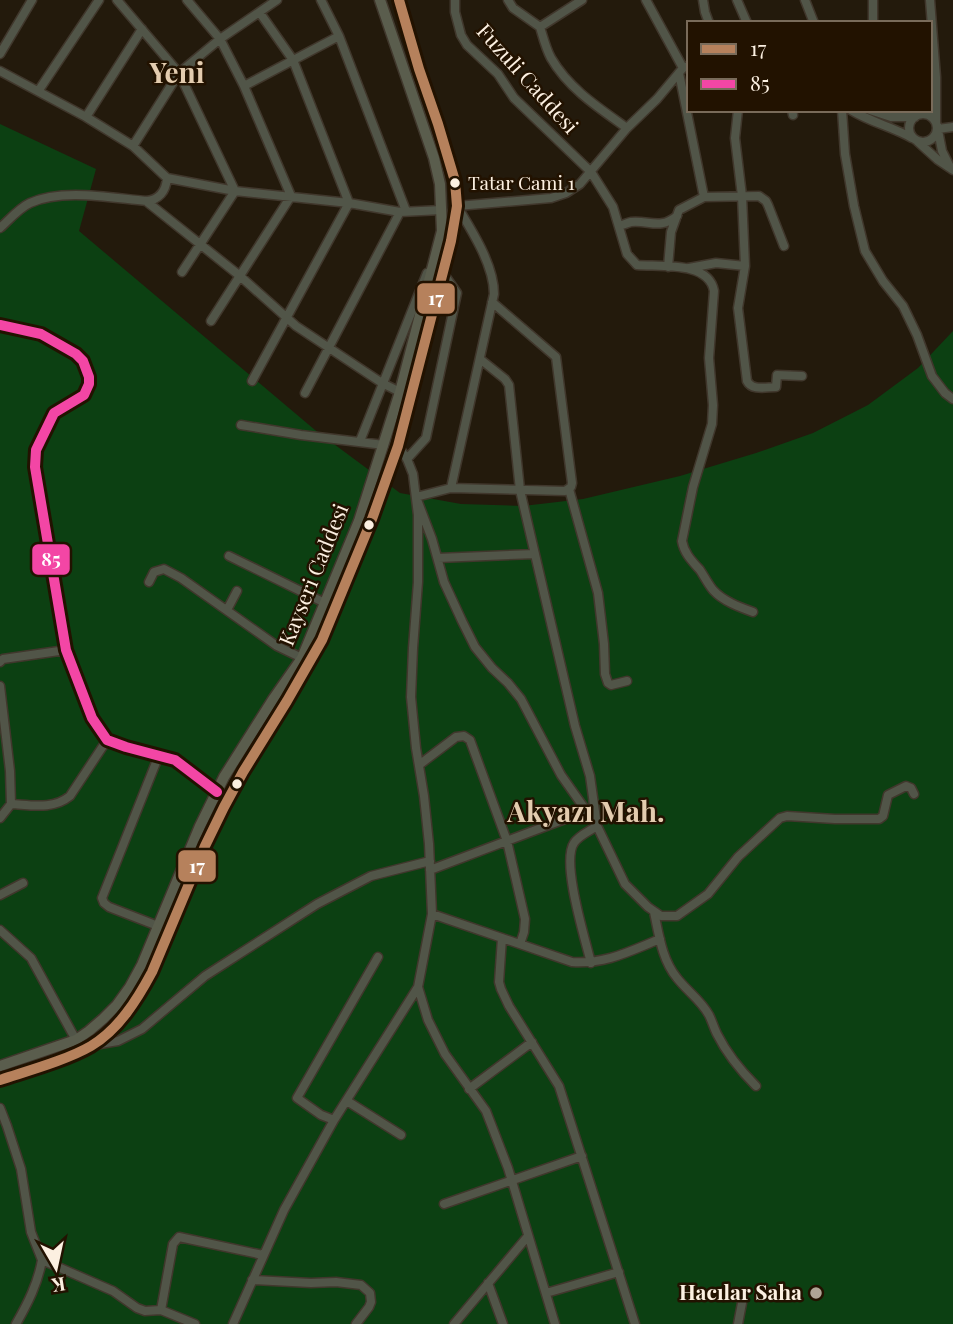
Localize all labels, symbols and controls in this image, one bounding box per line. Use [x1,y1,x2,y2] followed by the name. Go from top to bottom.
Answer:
[472,17,585,139] street label: Fuzuli Caddesi
[687,21,932,112] legend
[750,33,767,61] text: 17
[148,53,205,90] district label: Yeni
[750,68,770,96] text: 85
[468,169,575,195] place label: Tatar Cami 1
[448,176,462,190] marker: Tatar Cami 1
[416,282,456,315] line badge: 17
[428,284,444,310] text: 17
[271,499,353,649] street label: Kayseri Caddesi
[362,518,376,532] unlabelled marker
[31,543,71,576] line badge: 85
[41,545,61,571] text: 85
[230,777,244,791] unlabelled marker
[506,792,665,829] district label: Akyazı Mah.
[177,849,217,883] line badge: 17
[189,852,205,878] text: 17
[21,1233,91,1303] north arrow
[50,1272,68,1300] text: K
[679,1277,802,1305] place label: Hacılar Saha
[808,1285,824,1301] marker: Hacılar Saha

